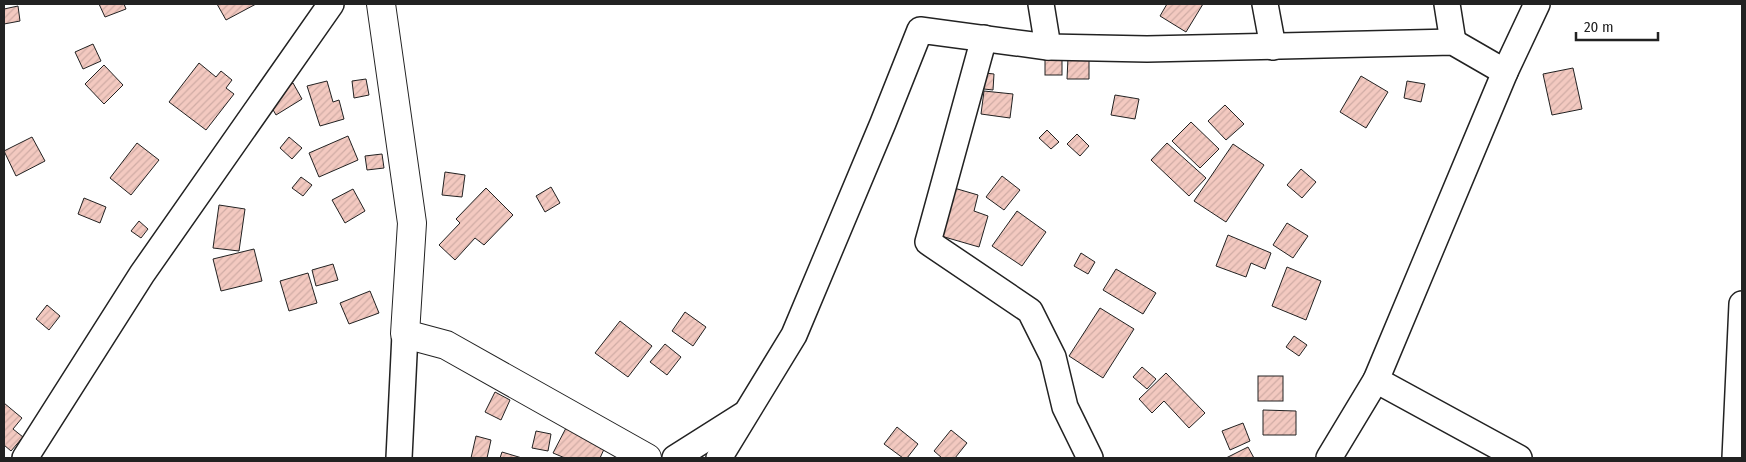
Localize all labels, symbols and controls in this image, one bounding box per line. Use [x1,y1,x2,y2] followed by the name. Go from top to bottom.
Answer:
[1576,10,1658,42] scale bar
[1584,18,1614,36] text: 20 m

